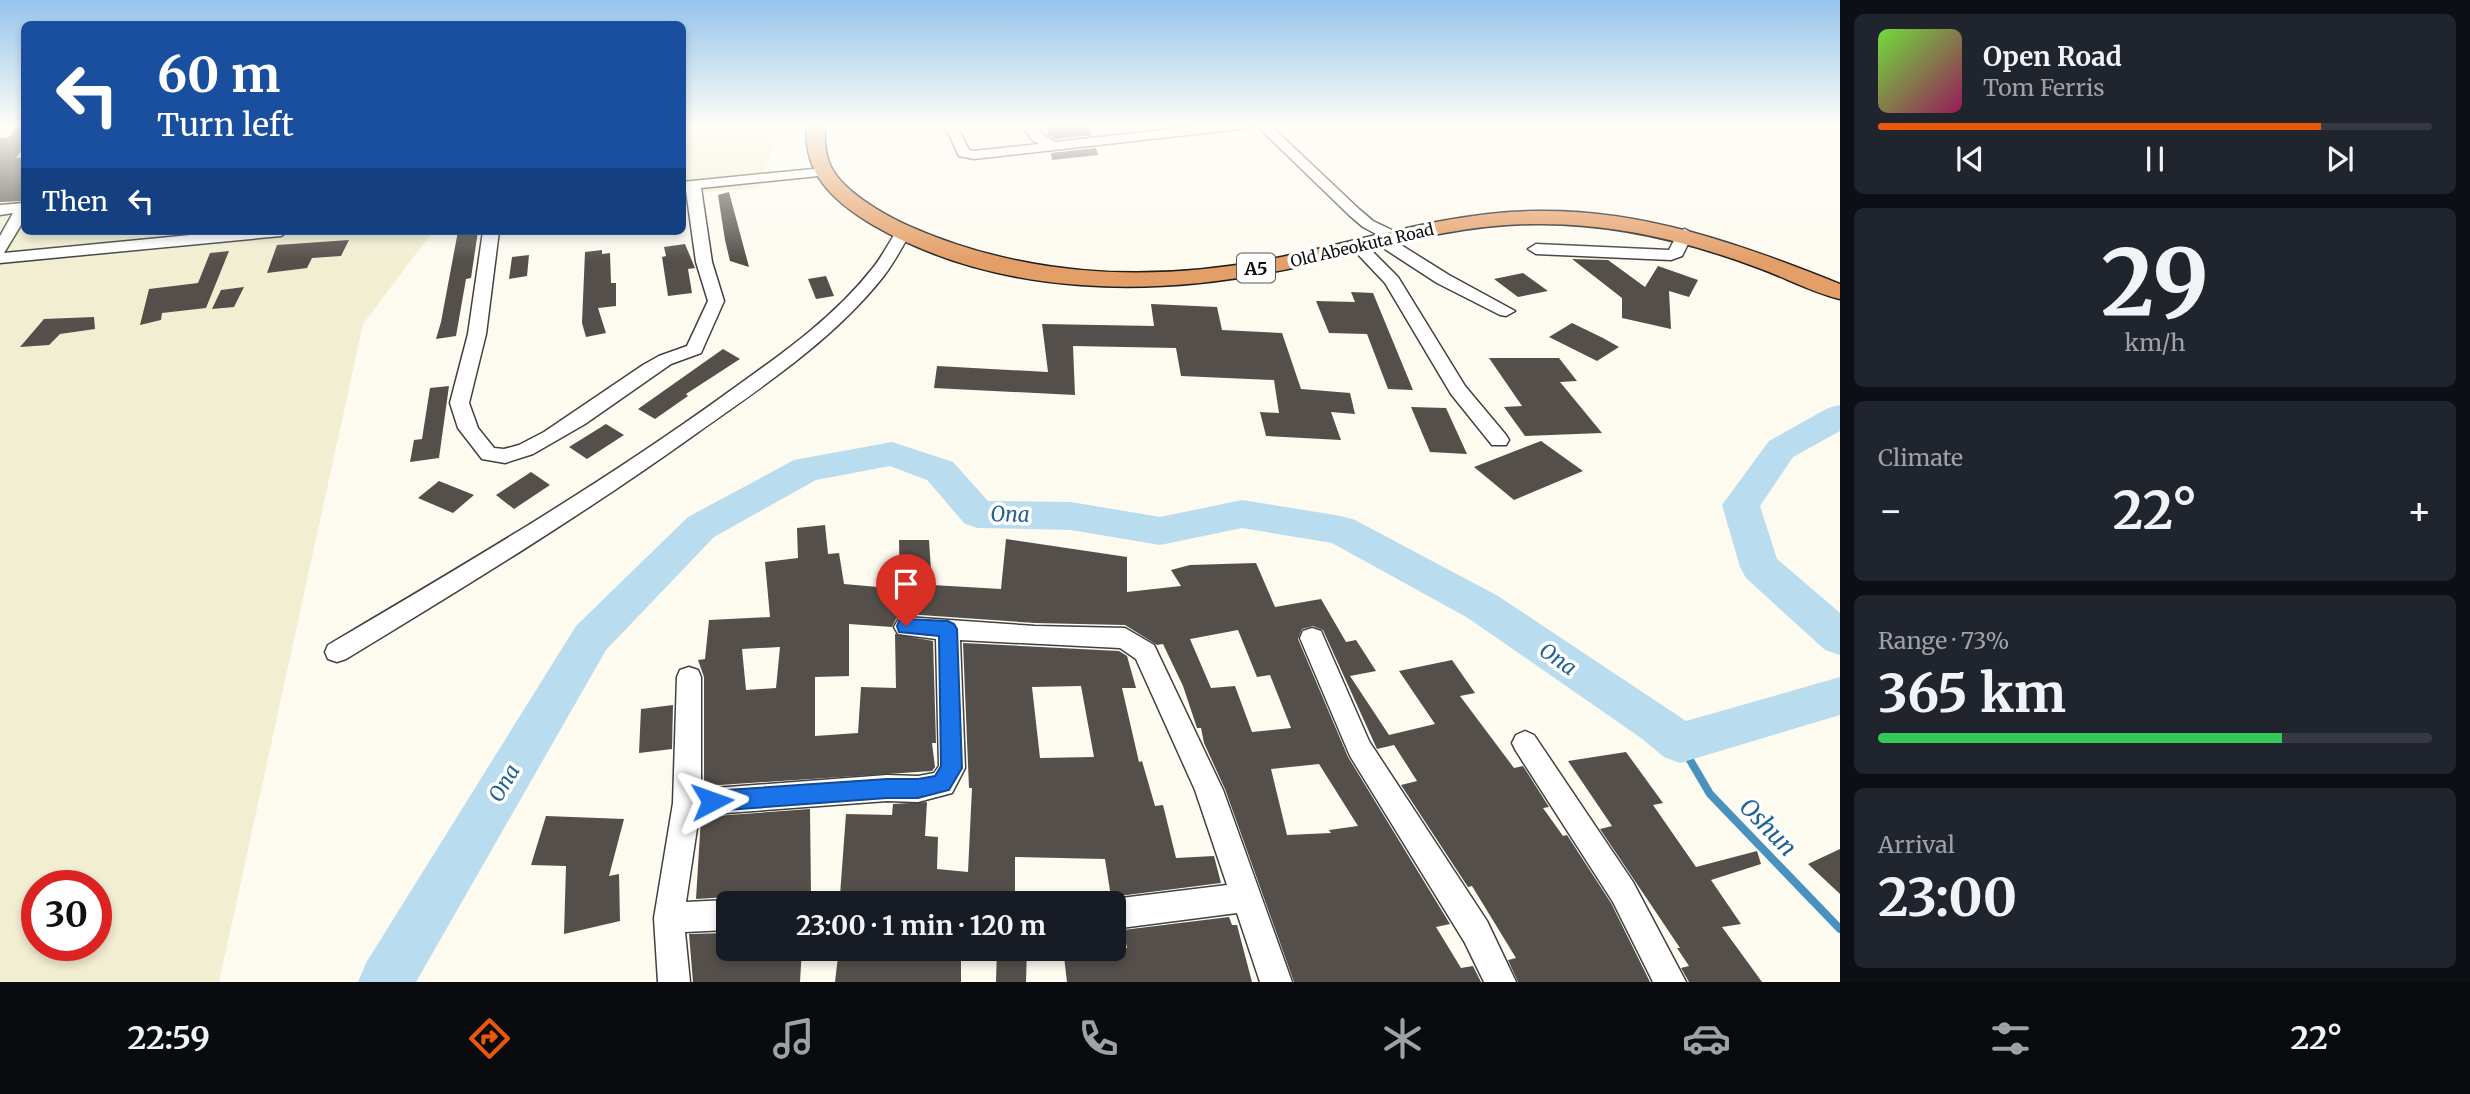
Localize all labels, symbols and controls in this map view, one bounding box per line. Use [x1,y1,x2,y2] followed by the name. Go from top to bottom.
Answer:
[1983,40,2122,73] text: Open Road
[157,44,280,105] text: 60 m
[42,49,133,140] icon: left
[1983,73,2105,102] text: Tom Ferris
[157,105,294,145] text: Turn left
[1951,140,1989,178] icon: previous
[2136,140,2174,178] icon: pause
[2321,140,2359,178] icon: next
[122,182,160,220] icon: left
[42,185,108,218] text: Then
[1288,219,1436,271] street label: Old Abeokuta Road
[2101,225,2209,340] text: 29
[1237,254,1275,282] road number: A5
[2125,328,2185,357] text: km/h
[1878,443,1963,472] text: Climate
[2113,478,2197,543] text: 22°
[1878,487,1903,534] text: −
[2407,487,2432,534] text: +
[990,500,1030,528] water label: Ona
[876,554,936,626] pin
[887,565,925,603] icon: arrive
[1878,626,2009,655] text: Range · 73%
[1534,637,1582,681] water label: Ona
[1878,661,2066,726] text: 365 km
[482,759,526,807] water label: Ona
[675,764,749,838] position arrow
[1733,791,1803,863] water label: Oshun
[1878,830,1955,859] text: Arrival
[1878,865,2017,930] text: 23:00
[21,870,112,961] speed limit sign: 30
[796,909,1046,942] text: 23:00 · 1 min · 120 m
[465,1014,514,1063] icon: directions
[769,1014,818,1063] icon: music
[1074,1014,1123,1063] icon: phone
[1378,1014,1427,1063] icon: climate
[1682,1014,1731,1063] icon: car
[1986,1014,2035,1063] icon: filters
[128,1018,210,1058] text: 22:59
[2290,1018,2342,1058] text: 22°

